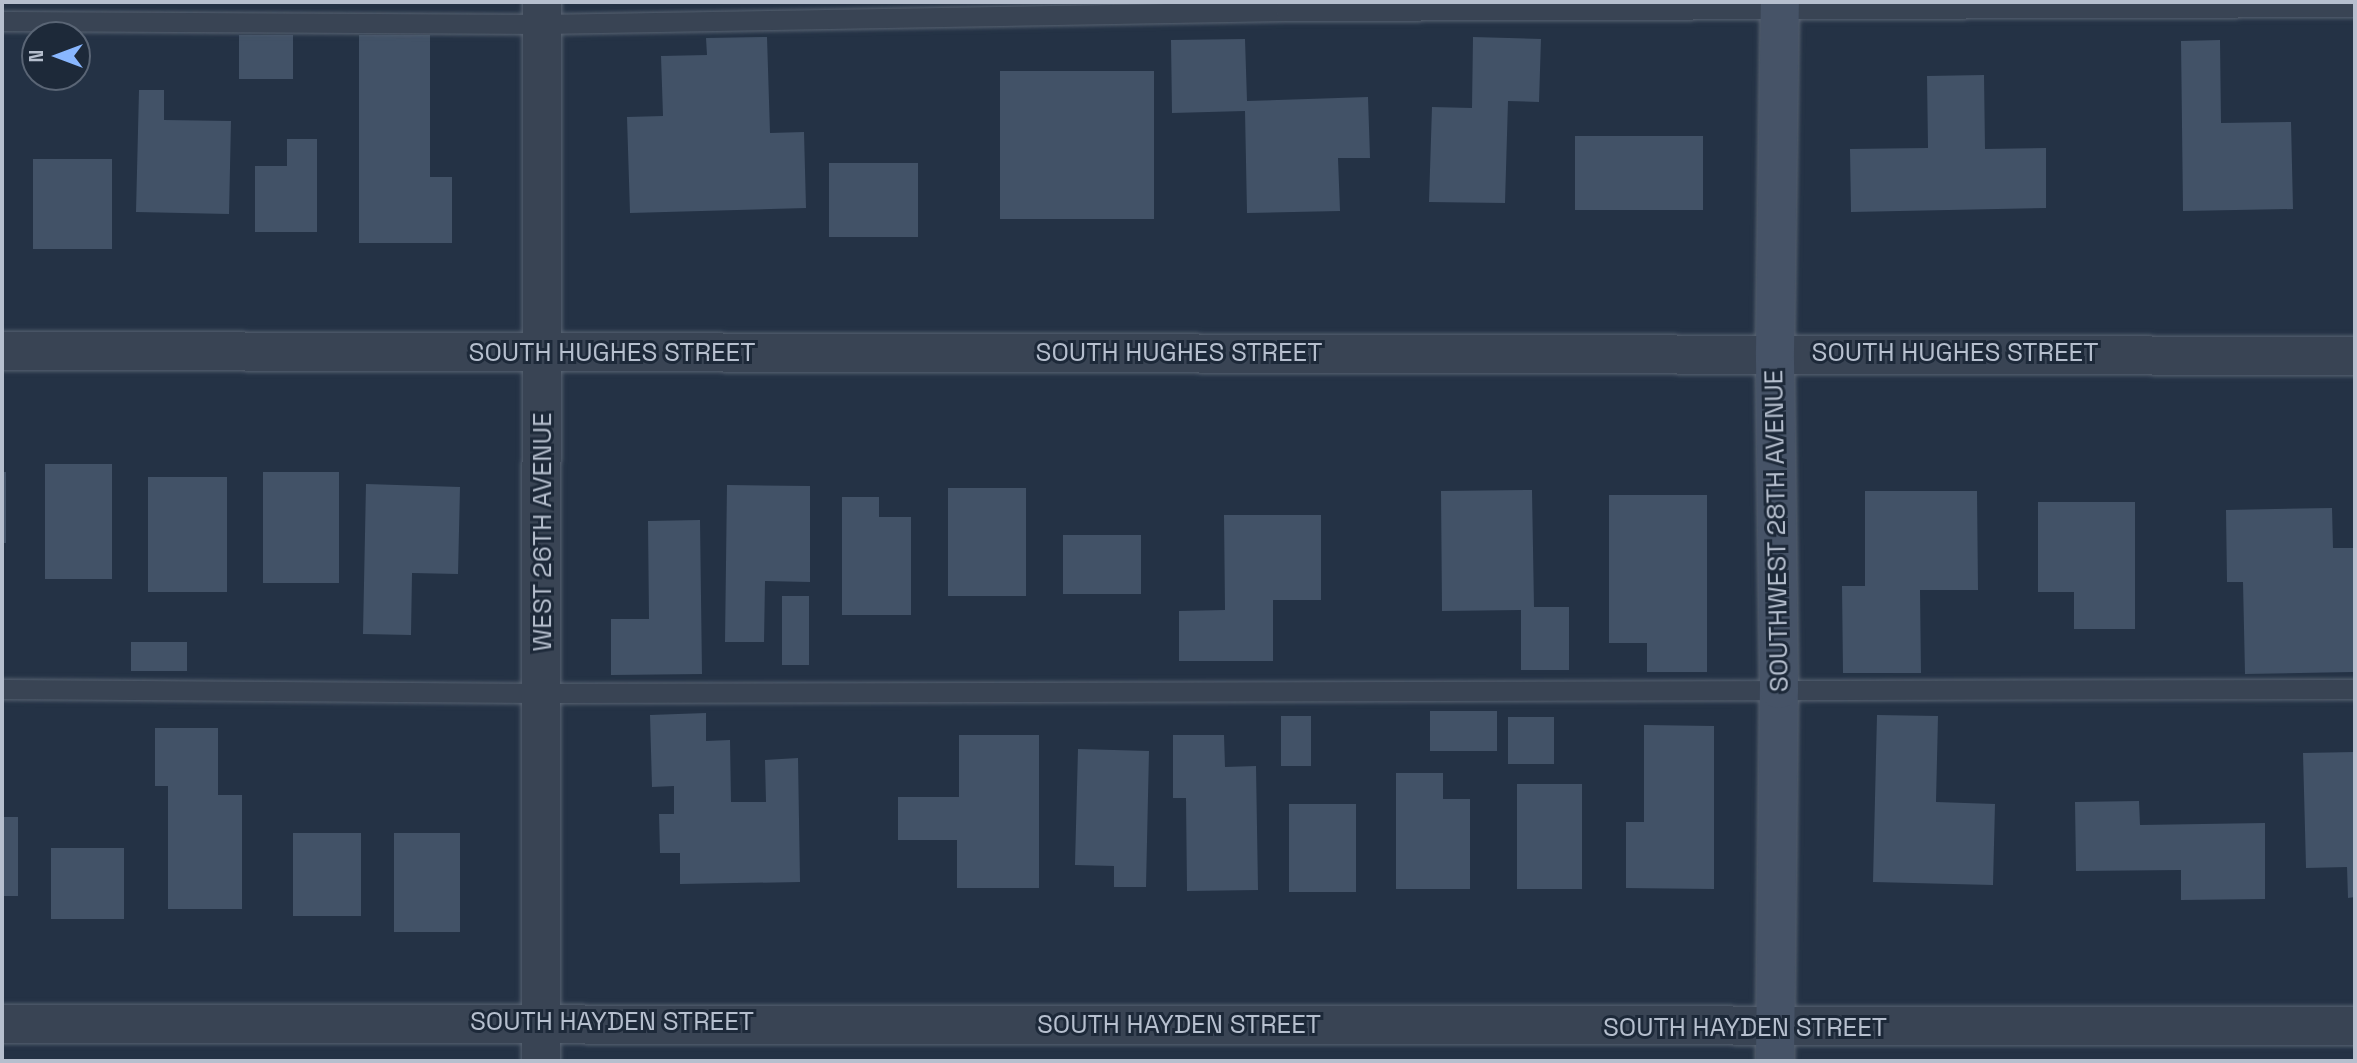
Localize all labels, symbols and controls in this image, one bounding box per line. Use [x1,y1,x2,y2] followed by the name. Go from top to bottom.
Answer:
[21,21,91,91] north arrow
[24,50,49,62] text: N
[469,337,755,369] street label: SOUTH HUGHES STREET
[1036,337,1322,369] street label: SOUTH HUGHES STREET
[1812,337,2098,369] street label: SOUTH HUGHES STREET
[1759,369,1795,693] street label: SOUTHWEST 28TH AVENUE
[527,412,559,652] street label: WEST 26TH AVENUE
[470,1006,754,1038] street label: SOUTH HAYDEN STREET
[1037,1009,1321,1041] street label: SOUTH HAYDEN STREET
[1603,1012,1887,1044] street label: SOUTH HAYDEN STREET

